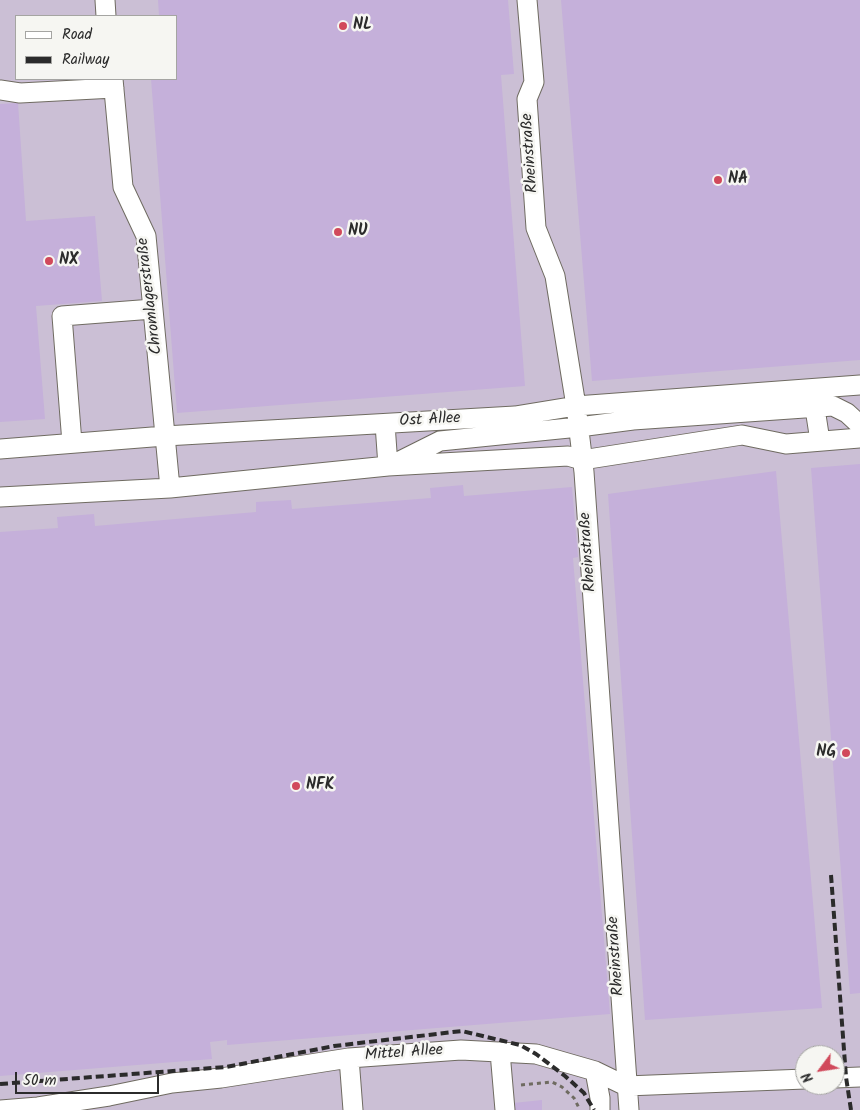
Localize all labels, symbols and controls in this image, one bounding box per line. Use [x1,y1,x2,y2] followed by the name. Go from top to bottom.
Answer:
[15,15,178,80] legend
[353,16,372,36] place label: NL
[337,20,349,32] marker: NL
[62,23,92,47] text: Road
[62,48,109,72] text: Railway
[519,113,543,193] street label: Rheinstraße
[728,170,748,190] place label: NA
[712,174,724,186] marker: NA
[348,222,368,242] place label: NU
[332,226,344,238] marker: NU
[134,237,168,355] street label: Chromlagerstraße
[59,251,78,271] place label: NX
[43,255,55,267] marker: NX
[399,410,461,432] street label: Ost Allee
[577,512,601,592] street label: Rheinstraße
[816,743,836,763] place label: NG
[840,747,852,759] marker: NG
[306,776,334,796] place label: NFK
[290,780,302,792] marker: NFK
[605,916,629,996] street label: Rheinstraße
[364,1042,444,1066] street label: Mittel Allee
[795,1045,845,1095] north arrow
[18,1062,161,1094] scale bar
[796,1068,820,1087] text: N
[23,1069,57,1093] text: 50 m

